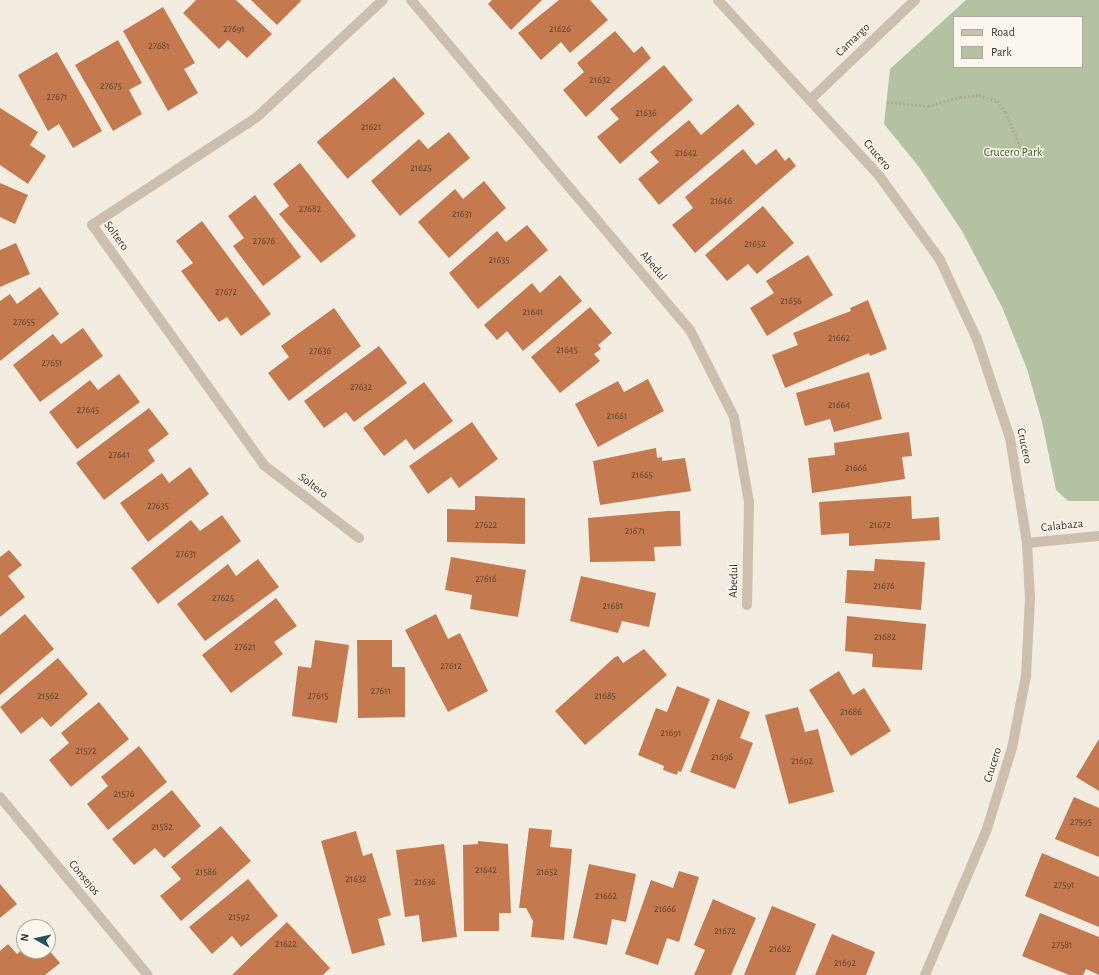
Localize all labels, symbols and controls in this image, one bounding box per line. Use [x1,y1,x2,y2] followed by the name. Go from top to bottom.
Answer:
[953,16,1083,68] legend
[833,20,873,60] street label: Camargo
[223,24,245,36] house number: 27691
[549,24,571,36] house number: 21626
[991,26,1015,38] text: Road
[148,41,170,53] house number: 27681
[991,46,1012,58] text: Park
[589,75,611,87] house number: 21632
[100,81,122,93] house number: 27675
[46,92,68,104] house number: 27671
[635,108,657,120] house number: 21636
[361,122,381,134] house number: 21621
[860,137,894,173] street label: Crucero
[984,146,1042,160] park label: Crucero Park
[675,148,697,160] house number: 21642
[410,163,432,175] house number: 21625
[710,196,732,208] house number: 21646
[299,204,321,216] house number: 27682
[452,209,472,221] house number: 21631
[100,218,132,254] street label: Soltero
[253,236,275,248] house number: 27676
[744,239,766,251] house number: 21652
[637,248,669,284] street label: Abedul
[489,255,509,267] house number: 21635
[215,287,237,299] house number: 27672
[780,296,802,308] house number: 21656
[523,307,543,319] house number: 21641
[13,317,35,329] house number: 27655
[828,333,850,345] house number: 21662
[556,345,578,357] house number: 21645
[309,346,331,358] house number: 27636
[41,358,63,370] house number: 27651
[350,382,372,394] house number: 27632
[828,400,850,412] house number: 21664
[77,405,99,417] house number: 27645
[607,411,627,423] house number: 21661
[1013,427,1035,465] street label: Crucero
[108,450,130,462] house number: 27641
[845,463,867,475] house number: 21666
[295,470,331,502] street label: Soltero
[631,470,653,482] house number: 21665
[147,501,169,513] house number: 27635
[1040,517,1084,535] street label: Calabaza
[475,520,497,532] house number: 27622
[869,520,891,532] house number: 21672
[625,526,645,538] house number: 21671
[176,549,196,561] house number: 27631
[727,564,741,598] street label: Abedul
[475,574,497,586] house number: 27616
[873,581,895,593] house number: 21676
[212,593,234,605] house number: 27625
[603,601,623,613] house number: 21681
[874,632,896,644] house number: 21682
[234,642,256,654] house number: 27621
[440,661,462,673] house number: 27612
[371,686,391,698] house number: 27611
[37,691,59,703] house number: 21562
[307,691,329,703] house number: 27615
[594,691,616,703] house number: 21685
[840,707,862,719] house number: 21686
[661,728,681,740] house number: 21691
[76,746,96,758] house number: 21572
[981,746,1005,784] street label: Crucero
[711,752,733,764] house number: 21696
[791,756,813,768] house number: 21692
[113,789,135,801] house number: 21576
[1070,817,1092,829] house number: 27595
[151,822,173,834] house number: 21582
[65,857,103,899] street label: Consejos
[475,865,497,877] house number: 21642
[195,867,217,879] house number: 21586
[536,867,558,879] house number: 21652
[345,874,367,886] house number: 21632
[414,877,436,889] house number: 21636
[1053,880,1075,892] house number: 27591
[595,891,617,903] house number: 21662
[654,904,676,916] house number: 21666
[228,912,250,924] house number: 21592
[16,919,56,959] north arrow
[714,926,736,938] house number: 21672
[19,933,31,942] text: N
[275,939,297,951] house number: 21622
[1051,940,1073,952] house number: 27581
[769,944,791,956] house number: 21682
[834,958,856,970] house number: 21692

